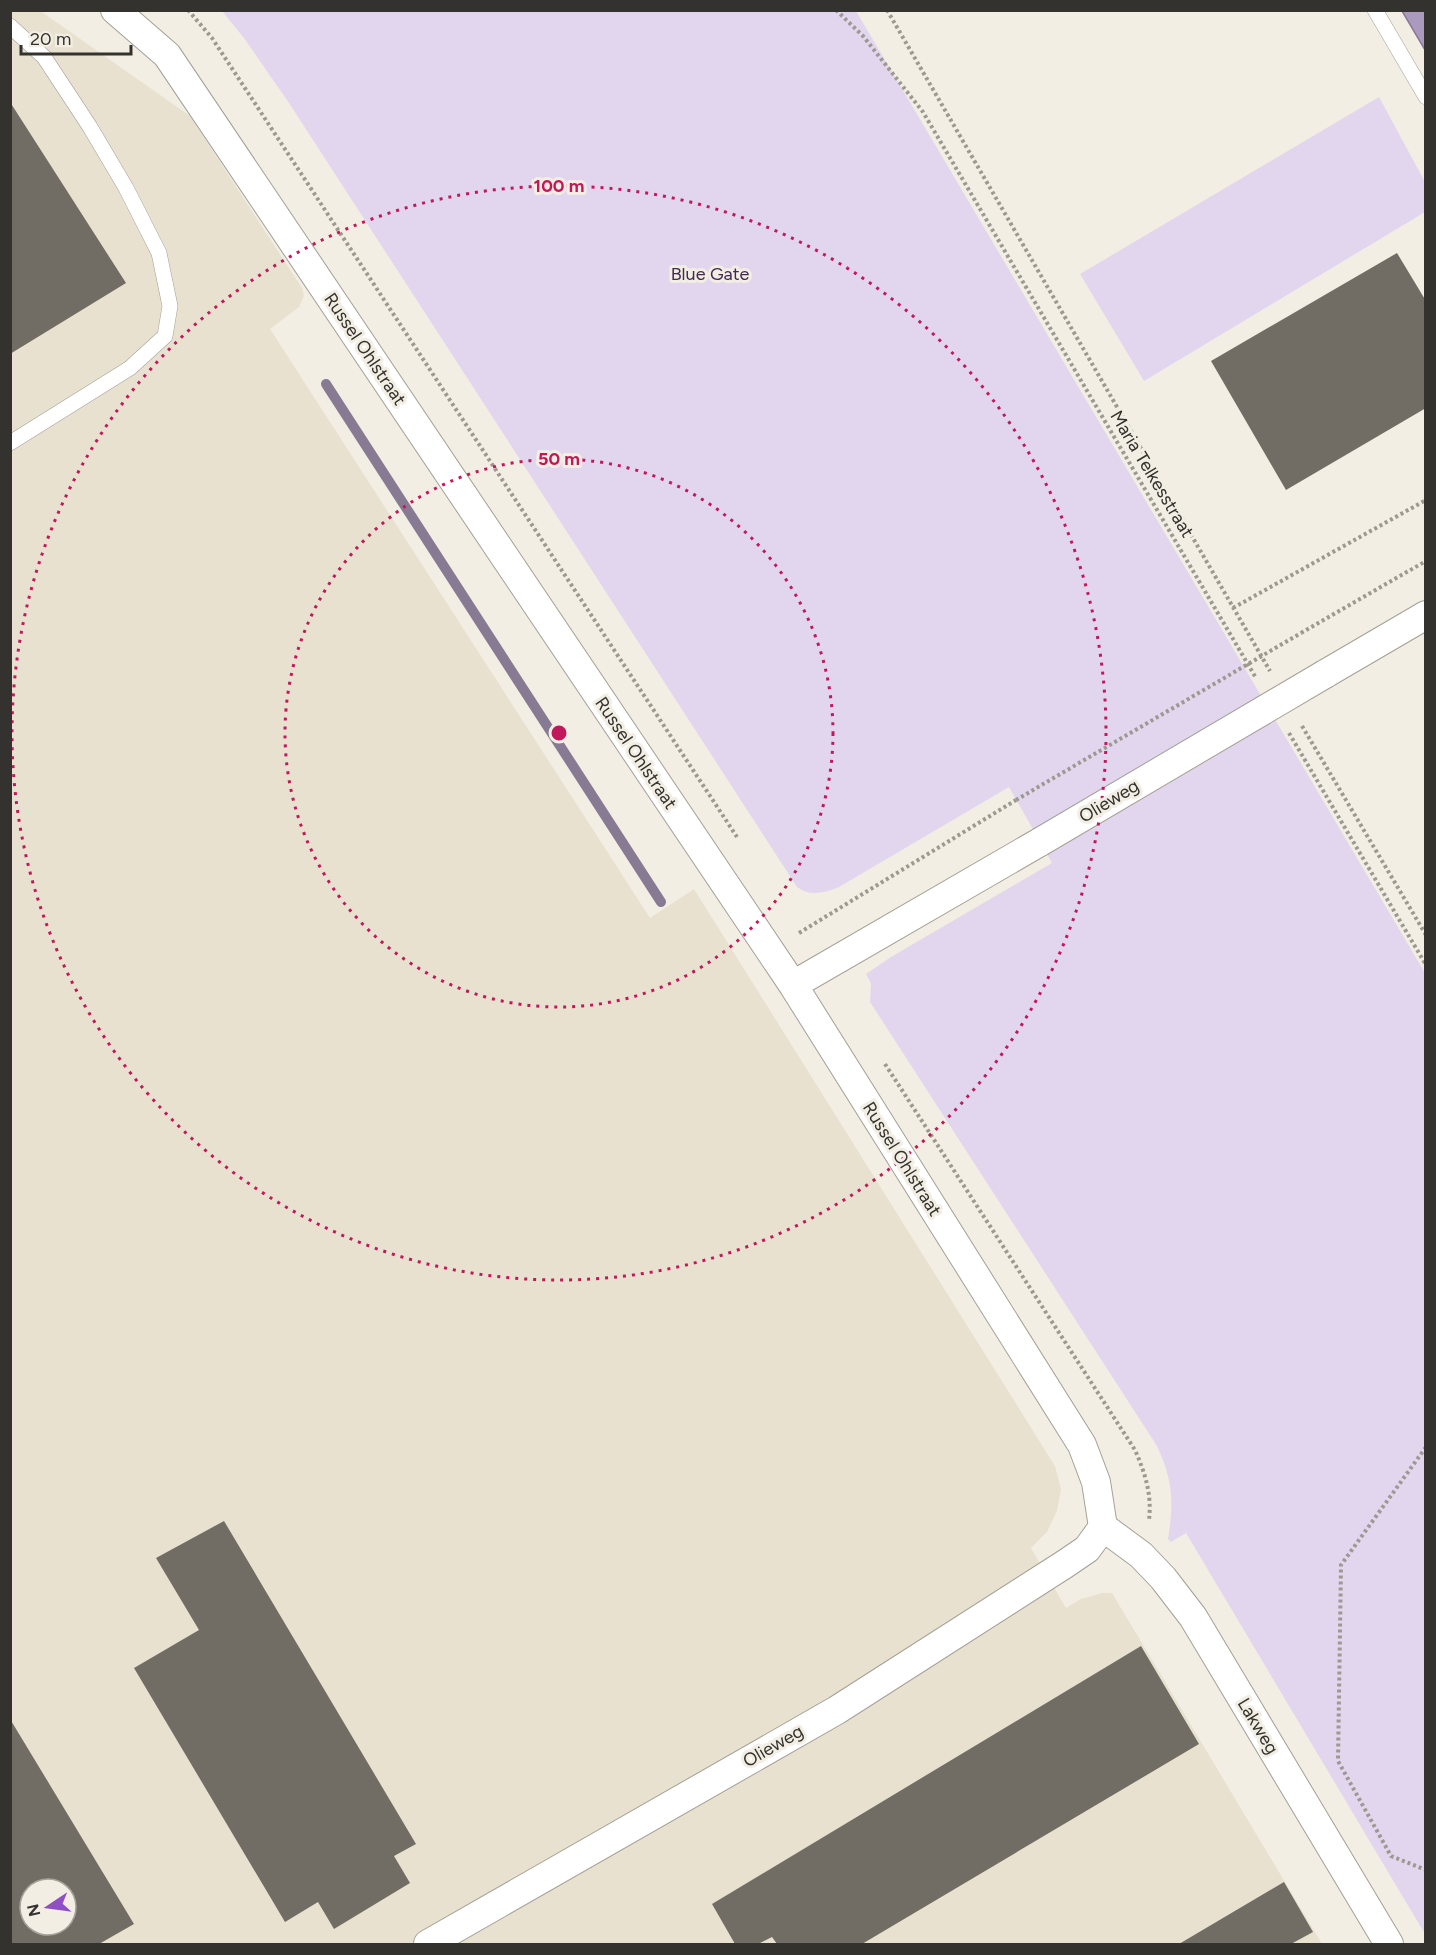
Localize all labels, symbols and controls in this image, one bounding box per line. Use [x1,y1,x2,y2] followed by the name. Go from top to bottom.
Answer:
[21,18,130,56] scale bar
[30,28,71,50] text: 20 m
[534,175,584,197] text: 100 m
[671,263,750,285] park label: Blue Gate
[319,289,411,409] street label: Russel Ohlstraat
[1105,407,1199,542] street label: Maria Telkesstraat
[538,448,580,470] text: 50 m
[590,693,682,813] street label: Russel Ohlstraat
[549,723,569,743] centre of rings
[1075,775,1143,827] street label: Olieweg
[858,1098,946,1220] street label: Russel Ohlstraat
[1233,1694,1283,1758] street label: Lakweg
[739,1720,807,1772] street label: Olieweg
[18,1877,78,1937] north arrow
[23,1902,45,1918] text: N

